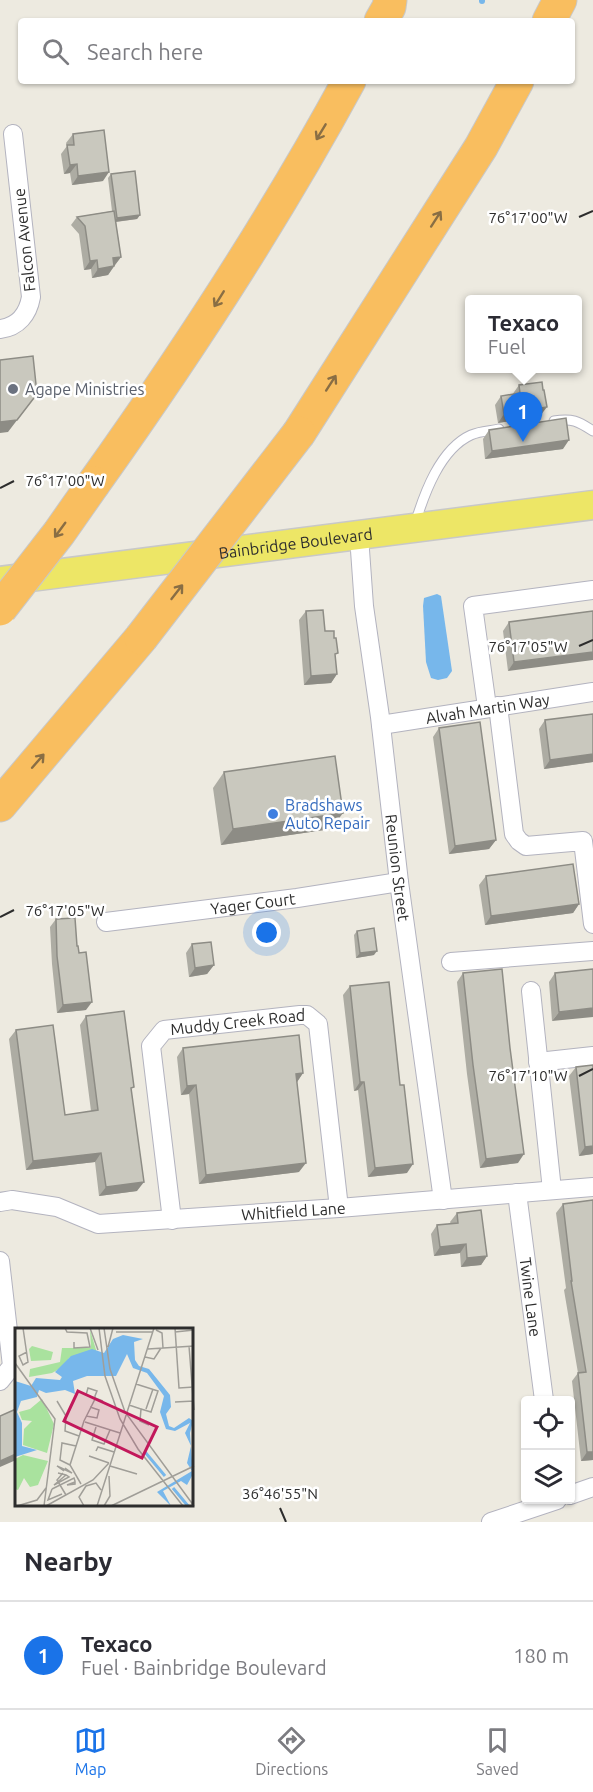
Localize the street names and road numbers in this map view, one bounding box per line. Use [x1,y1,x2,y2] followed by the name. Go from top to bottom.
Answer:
[10,187,38,293] street label: Falcon Avenue
[218,524,374,562] street label: Bainbridge Boulevard
[425,690,551,727] street label: Alvah Martin Way
[382,813,413,923] street label: Reunion Street
[209,889,297,918] street label: Yager Court
[169,1006,305,1038] street label: Muddy Creek Road
[241,1198,346,1223] street label: Whitfield Lane
[516,1256,545,1338] street label: Twine Lane

